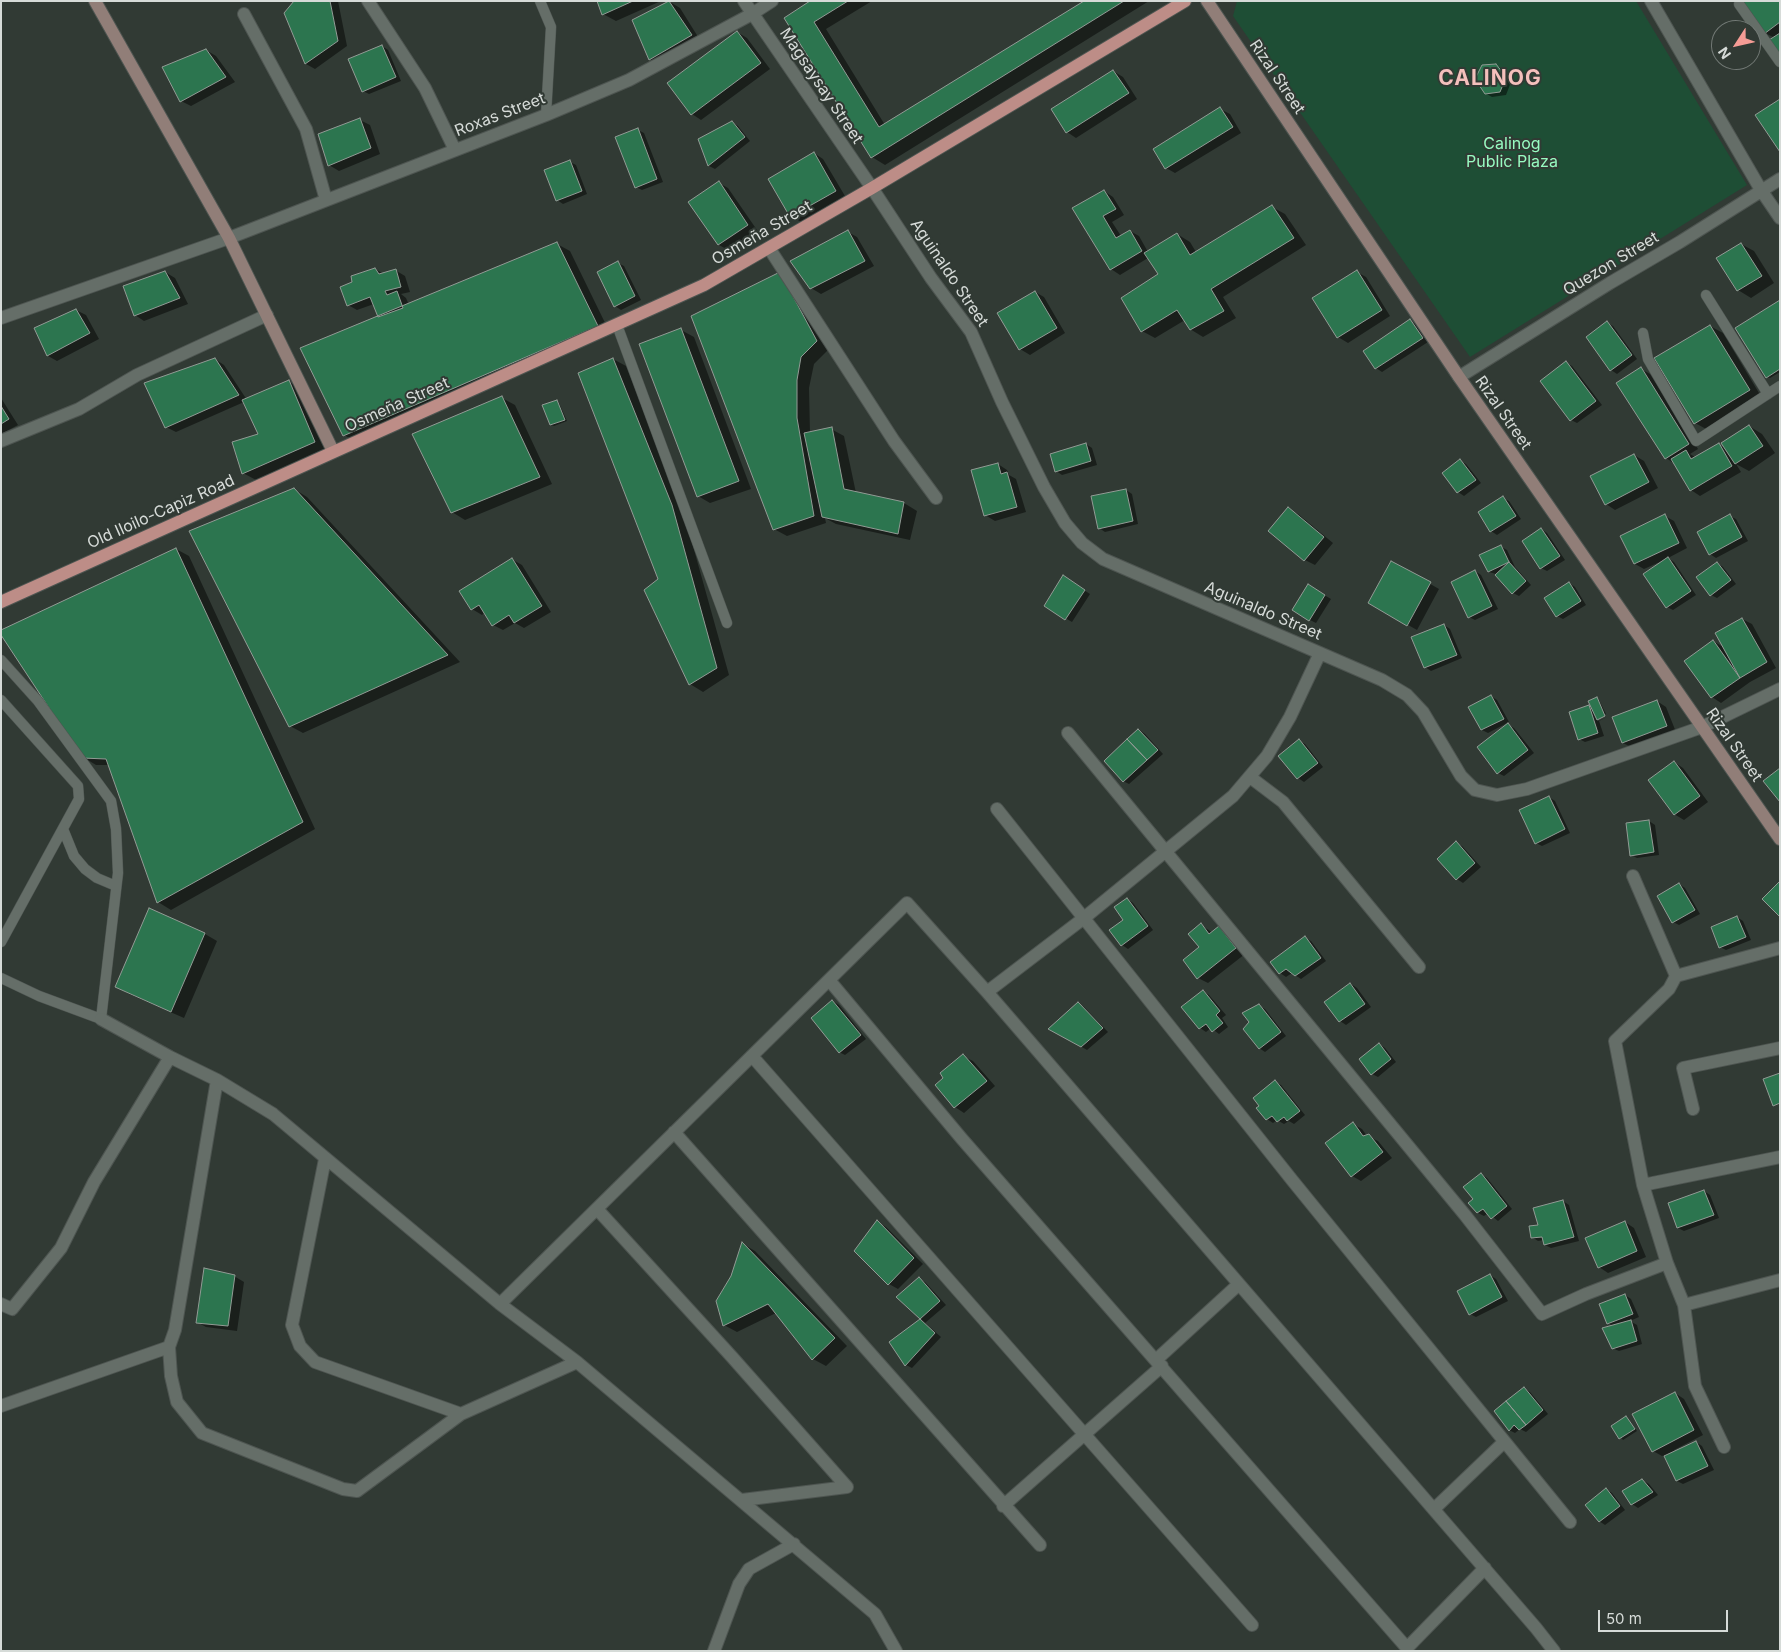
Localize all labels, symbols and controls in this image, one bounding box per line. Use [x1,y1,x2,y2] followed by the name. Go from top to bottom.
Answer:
[1711,20,1761,70] north arrow
[775,25,867,147] street label: Magsaysay Street
[1245,36,1309,118] street label: Rizal Street
[1714,44,1734,63] text: N
[1437,66,1543,92] district label: CALINOG
[452,89,548,141] street label: Roxas Street
[1466,134,1558,172] park label: Calinog Public Plaza
[709,197,815,269] street label: Osmeña Street
[906,216,992,330] street label: Aguinaldo Street
[1560,228,1662,300] street label: Quezon Street
[1471,372,1535,454] street label: Rizal Street
[342,373,452,437] street label: Osmeña Street
[84,471,238,553] street label: Old Iloilo-Capiz Road
[1201,578,1325,644] street label: Aguinaldo Street
[1702,704,1766,786] street label: Rizal Street
[1601,1600,1731,1632] scale bar
[1606,1609,1642,1628] text: 50 m

